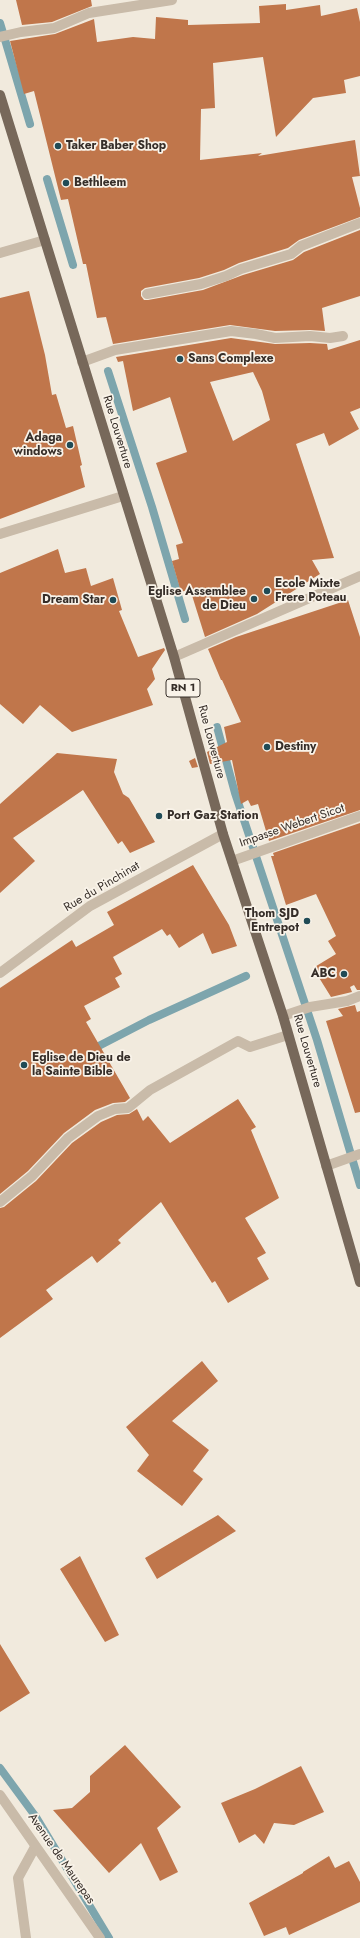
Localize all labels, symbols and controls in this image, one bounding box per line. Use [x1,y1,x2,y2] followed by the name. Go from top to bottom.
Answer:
[66,139,166,153] place label: Taker Baber Shop
[53,141,63,151] marker: Taker Baber Shop
[74,176,126,190] place label: Bethleem
[61,178,71,188] marker: Bethleem
[188,352,274,366] place label: Sans Complexe
[175,354,185,364] marker: Sans Complexe
[99,394,135,470] street label: Rue Louverture
[14,431,62,459] place label: Adaga windows
[65,440,75,450] marker: Adaga windows
[275,577,347,605] place label: Ecole Mixte Frere Poteau
[148,585,246,613] place label: Eglise Assemblee de Dieu
[262,586,272,596] marker: Ecole Mixte Frere Poteau
[42,593,105,607] place label: Dream Star
[249,594,259,604] marker: Eglise Assemblee de Dieu
[108,595,118,605] marker: Dream Star
[166,679,200,697] road number: RN 1
[194,704,228,780] street label: Rue Louverture
[275,740,316,754] place label: Destiny
[262,742,272,752] marker: Destiny
[238,801,346,851] street label: Impasse Webert Sicot
[167,809,259,823] place label: Port Gaz Station
[154,811,164,821] marker: Port Gaz Station
[62,859,142,915] street label: Rue du Pinchinat
[245,907,299,935] place label: Thom SJD Entrepot
[302,916,312,926] marker: Thom SJD Entrepot
[311,967,336,981] place label: ABC
[339,969,349,979] marker: ABC
[290,1013,324,1089] street label: Rue Louverture
[32,1051,131,1079] place label: Eglise de Dieu de la Sainte Bible
[19,1060,29,1070] marker: Eglise de Dieu de la Sainte Bible
[24,1811,98,1907] street label: Avenue de Maurepas

